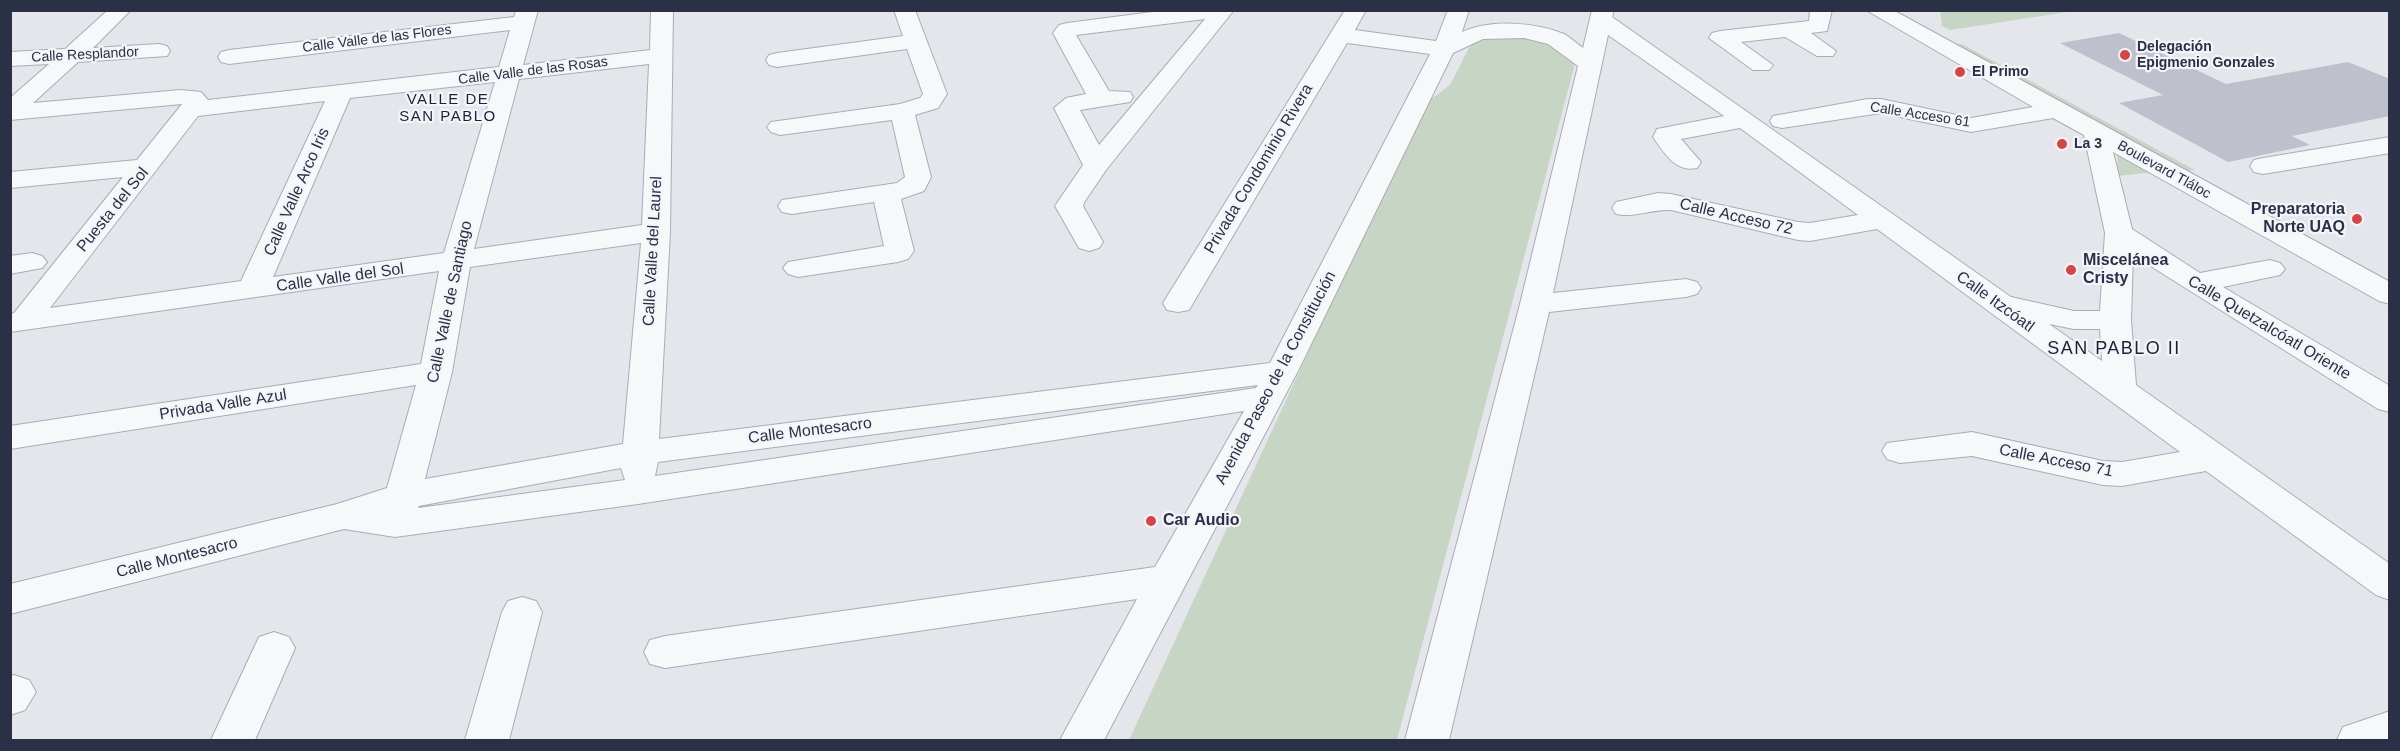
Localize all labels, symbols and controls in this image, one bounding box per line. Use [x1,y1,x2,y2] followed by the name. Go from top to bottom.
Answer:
[302,22,452,56] street label: Calle Valle de las Flores
[2137,39,2275,72] place label: Delegación Epigmenio Gonzales
[31,44,139,66] street label: Calle Resplandor
[2118,48,2132,62] marker: Delegación Epigmenio Gonzales
[457,53,609,89] street label: Calle Valle de las Rosas
[1972,64,2029,80] place label: El Primo
[1953,65,1967,79] marker: El Primo
[1201,81,1317,257] street label: Privada Condominio Rivera
[399,91,497,126] district label: VALLE DE SAN PABLO
[1869,99,1971,131] street label: Calle Acceso 61
[260,125,334,259] street label: Calle Valle Arco Iris
[2074,136,2102,152] place label: La 3
[2055,137,2069,151] marker: La 3
[2114,137,2214,203] street label: Boulevard Tláloc
[73,164,153,256] street label: Puesta del Sol
[639,176,667,326] street label: Calle Valle del Laurel
[1678,195,1794,239] street label: Calle Acceso 72
[2251,200,2345,238] place label: Preparatoria Norte UAQ
[2350,212,2364,226] marker: Preparatoria Norte UAQ
[423,219,477,385] street label: Calle Valle de Santiago
[2083,251,2168,289] place label: Miscelánea Cristy
[275,260,405,296] street label: Calle Valle del Sol
[2064,263,2078,277] marker: Miscelánea Cristy
[1952,267,2038,337] street label: Calle Itzcóatl
[1211,268,1341,488] street label: Avenida Paseo de la Constitución
[2184,272,2354,384] street label: Calle Quetzalcóatl Oriente
[2047,338,2181,360] district label: SAN PABLO II
[158,385,288,425] street label: Privada Valle Azul
[747,414,873,448] street label: Calle Montesacro
[1997,441,2115,481] street label: Calle Acceso 71
[1163,511,1239,531] place label: Car Audio
[1144,514,1158,528] marker: Car Audio
[114,534,240,582] street label: Calle Montesacro

